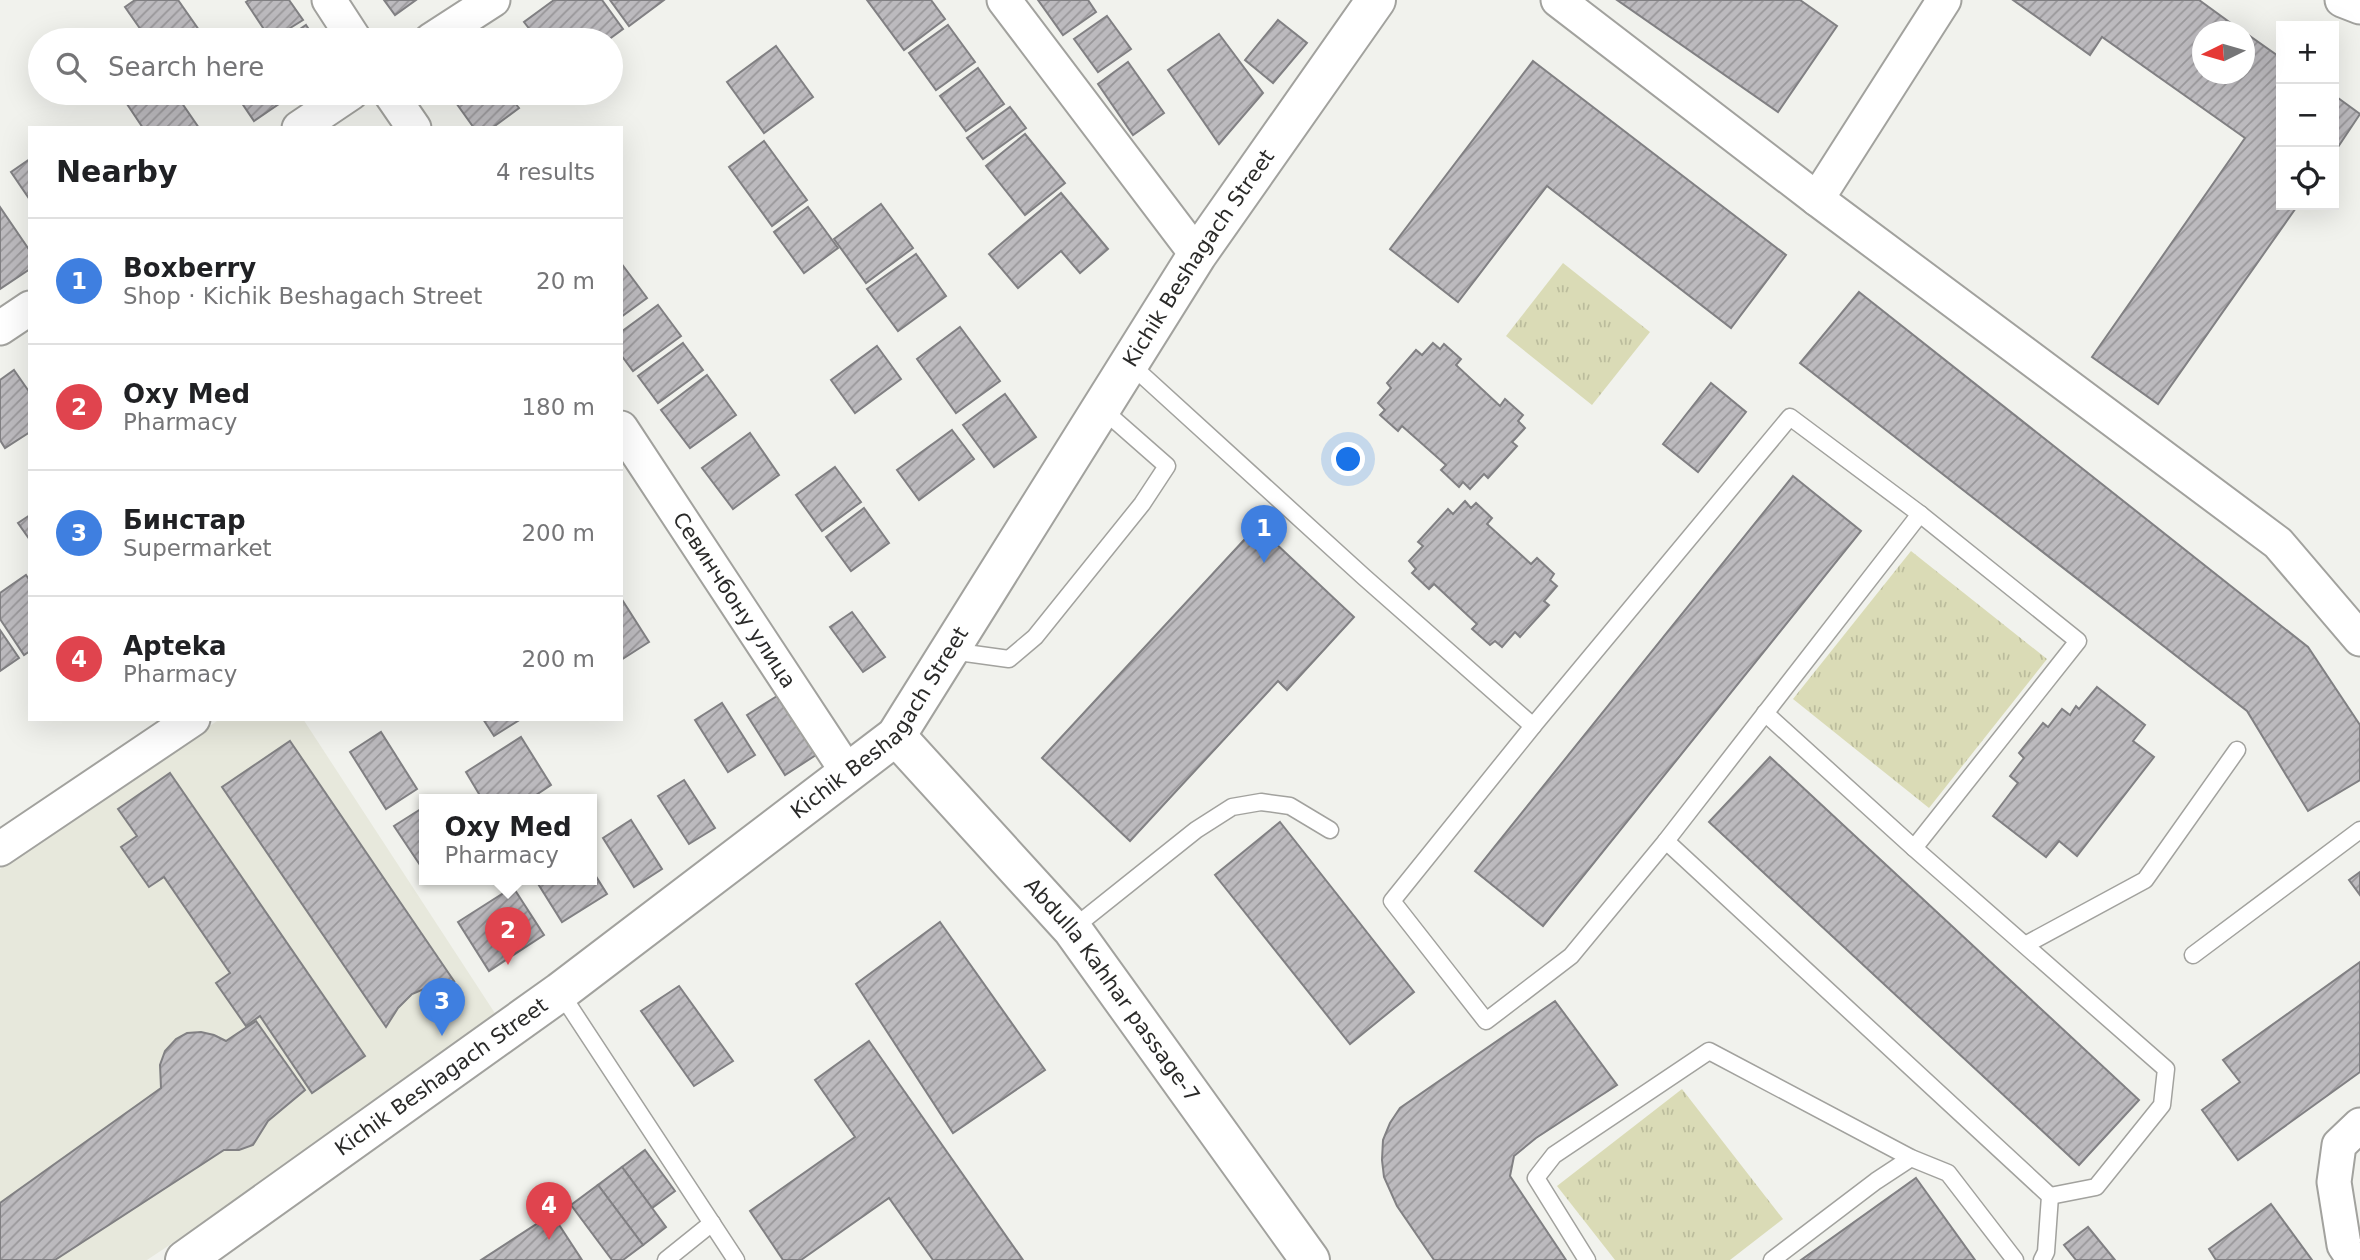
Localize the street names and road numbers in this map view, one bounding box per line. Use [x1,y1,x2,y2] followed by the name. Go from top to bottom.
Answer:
[1118,145,1279,371] street label: Kichik Beshagach Street
[668,508,801,692] street label: Севинчбону улица
[786,623,973,824] street label: Kichik Beshagach Street
[1020,873,1205,1107] street label: Abdulla Kahhar passage-7
[330,993,552,1161] street label: Kichik Beshagach Street

